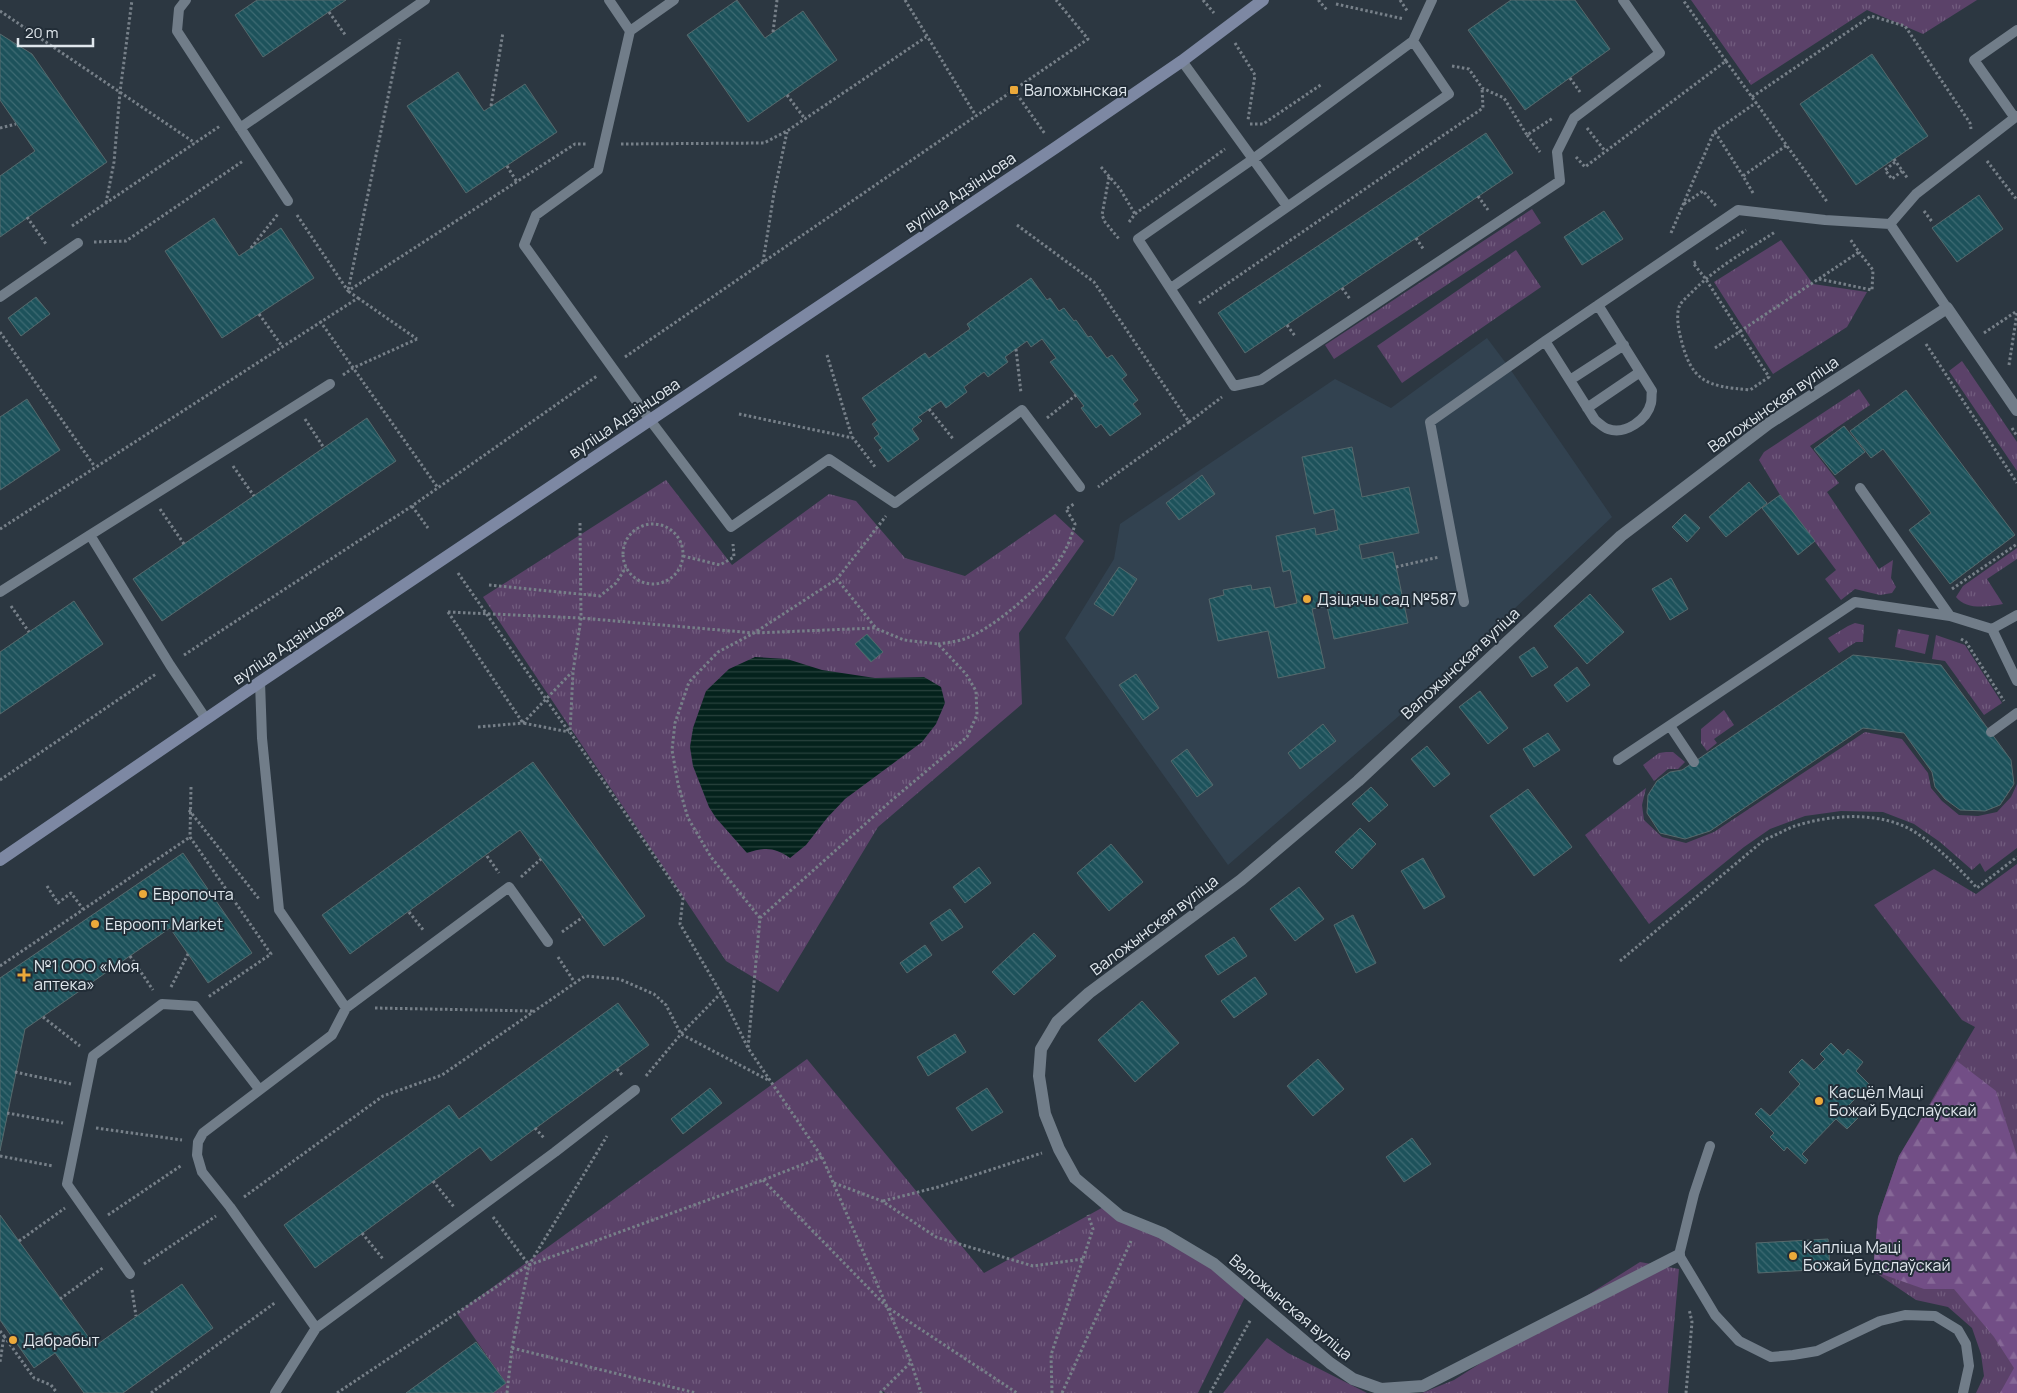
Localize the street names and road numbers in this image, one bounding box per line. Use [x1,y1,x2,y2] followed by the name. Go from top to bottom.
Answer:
[900,147,1020,237] street label: вуліца Адзінцова
[1703,351,1843,457] street label: Валожынская вуліца
[564,373,684,463] street label: вуліца Адзінцова
[228,599,348,689] street label: вуліца Адзінцова
[1396,602,1524,724] street label: Валожынская вуліца
[1086,870,1222,980] street label: Валожынская вуліца
[1225,1249,1357,1365] street label: Валожынская вуліца

